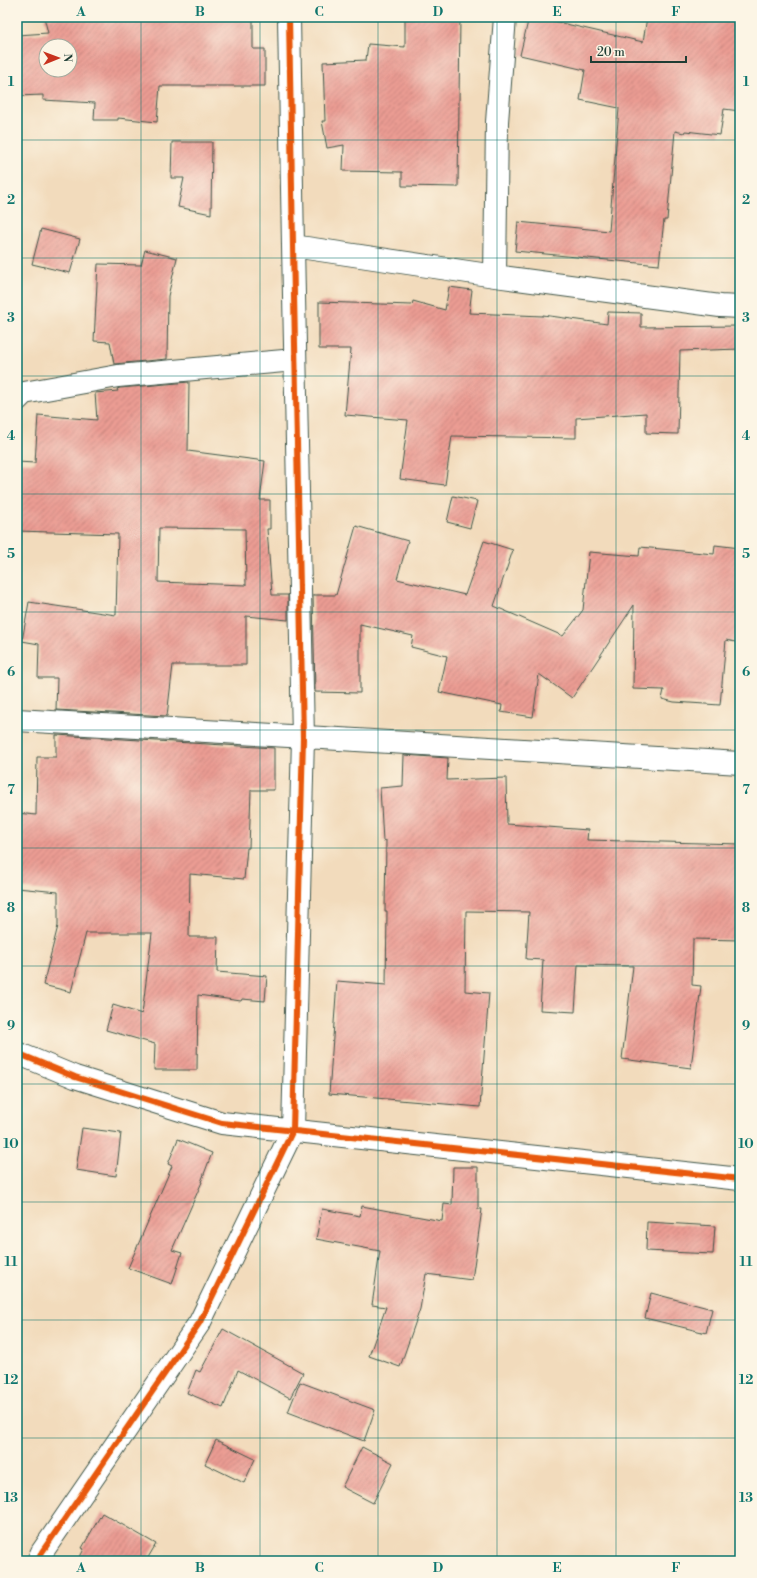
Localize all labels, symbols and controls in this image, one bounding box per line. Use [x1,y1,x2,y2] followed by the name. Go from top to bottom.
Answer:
[75,4,86,20] text: A
[195,4,205,20] text: B
[314,4,324,20] text: C
[433,4,443,20] text: D
[552,4,562,20] text: E
[671,4,681,20] text: F
[38,38,78,78] north arrow
[591,38,686,64] scale bar
[597,45,625,60] text: 20 m
[60,53,74,63] text: N
[8,74,15,90] text: 1
[743,74,750,90] text: 1
[7,192,15,208] text: 2
[742,192,750,208] text: 2
[7,310,15,326] text: 3
[742,310,750,326] text: 3
[7,428,16,444] text: 4
[742,428,751,444] text: 4
[7,546,15,562] text: 5
[742,546,750,562] text: 5
[7,664,15,680] text: 6
[742,664,750,680] text: 6
[7,782,15,798] text: 7
[742,782,750,798] text: 7
[7,900,15,916] text: 8
[742,900,750,916] text: 8
[7,1018,15,1034] text: 9
[742,1018,750,1034] text: 9
[3,1136,19,1152] text: 10
[738,1136,754,1152] text: 10
[5,1254,18,1270] text: 11
[740,1254,753,1270] text: 11
[4,1372,18,1388] text: 12
[739,1372,753,1388] text: 12
[4,1490,18,1506] text: 13
[739,1490,753,1506] text: 13
[75,1560,86,1576] text: A
[195,1560,205,1576] text: B
[314,1560,324,1576] text: C
[433,1560,443,1576] text: D
[552,1560,562,1576] text: E
[671,1560,681,1576] text: F

